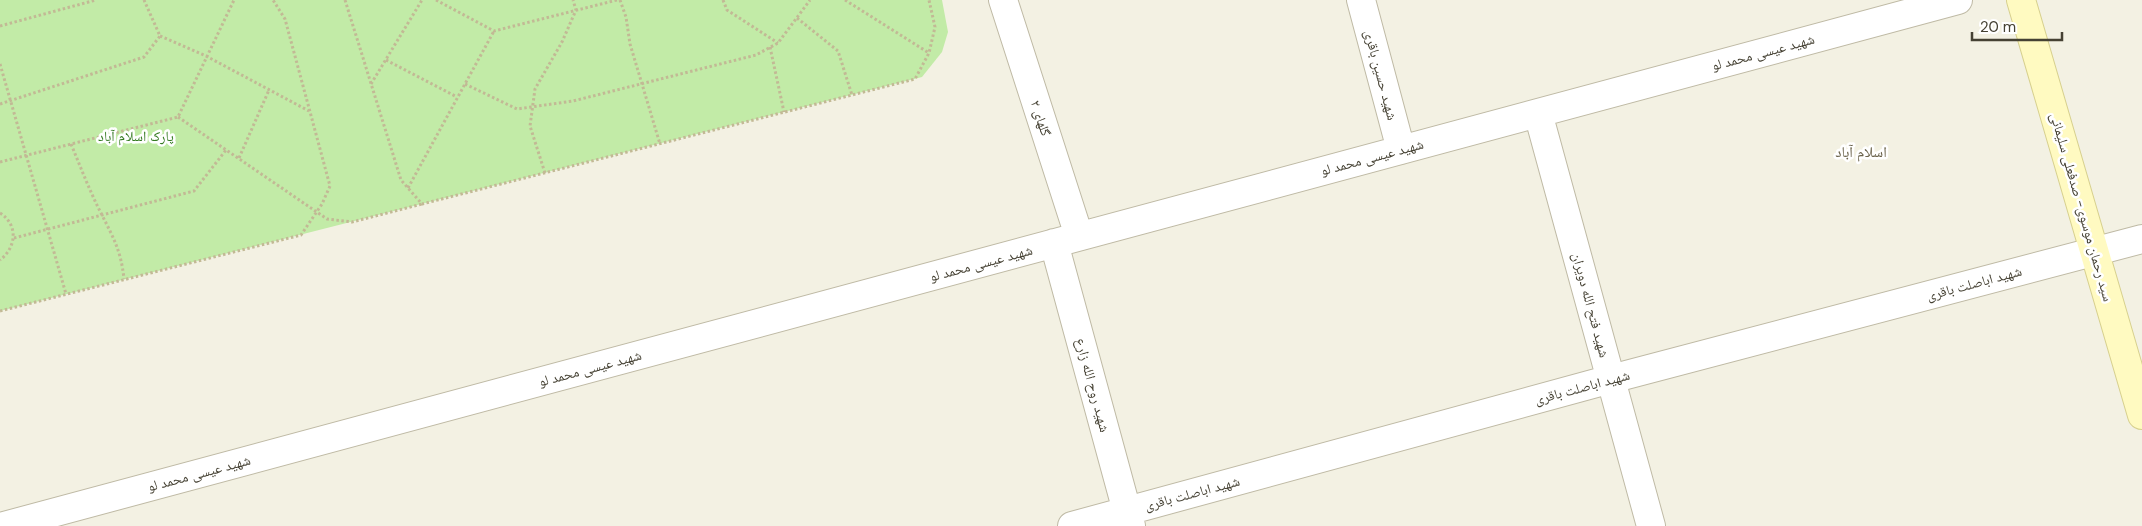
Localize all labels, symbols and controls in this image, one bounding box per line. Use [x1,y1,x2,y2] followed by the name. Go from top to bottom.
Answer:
[1972,10,2062,42] scale bar
[1980,17,2016,37] text: 20 m
[1360,28,1402,122] street label: شهید حسین باقری
[1709,30,1817,74] street label: شهید عیسی محمد لو
[1027,98,1055,138] street label: گلهای ۲
[2046,111,2118,303] street label: سید رحمان موسوی- صدفعلی سلیمانی
[98,127,174,146] park label: پارک اسلام آباد
[1318,135,1426,179] street label: شهید عیسی محمد لو
[1835,142,1887,162] district label: اسلام آباد
[927,241,1035,285] street label: شهید عیسی محمد لو
[1567,250,1614,360] street label: شهید فتح الله دویران
[1924,262,2024,304] street label: شهید اباصلت باقری
[1071,336,1114,434] street label: شهید روح الله زارع
[536,346,644,390] street label: شهید عیسی محمد لو
[1532,366,1632,408] street label: شهید اباصلت باقری
[145,451,253,495] street label: شهید عیسی محمد لو
[1142,472,1242,514] street label: شهید اباصلت باقری

